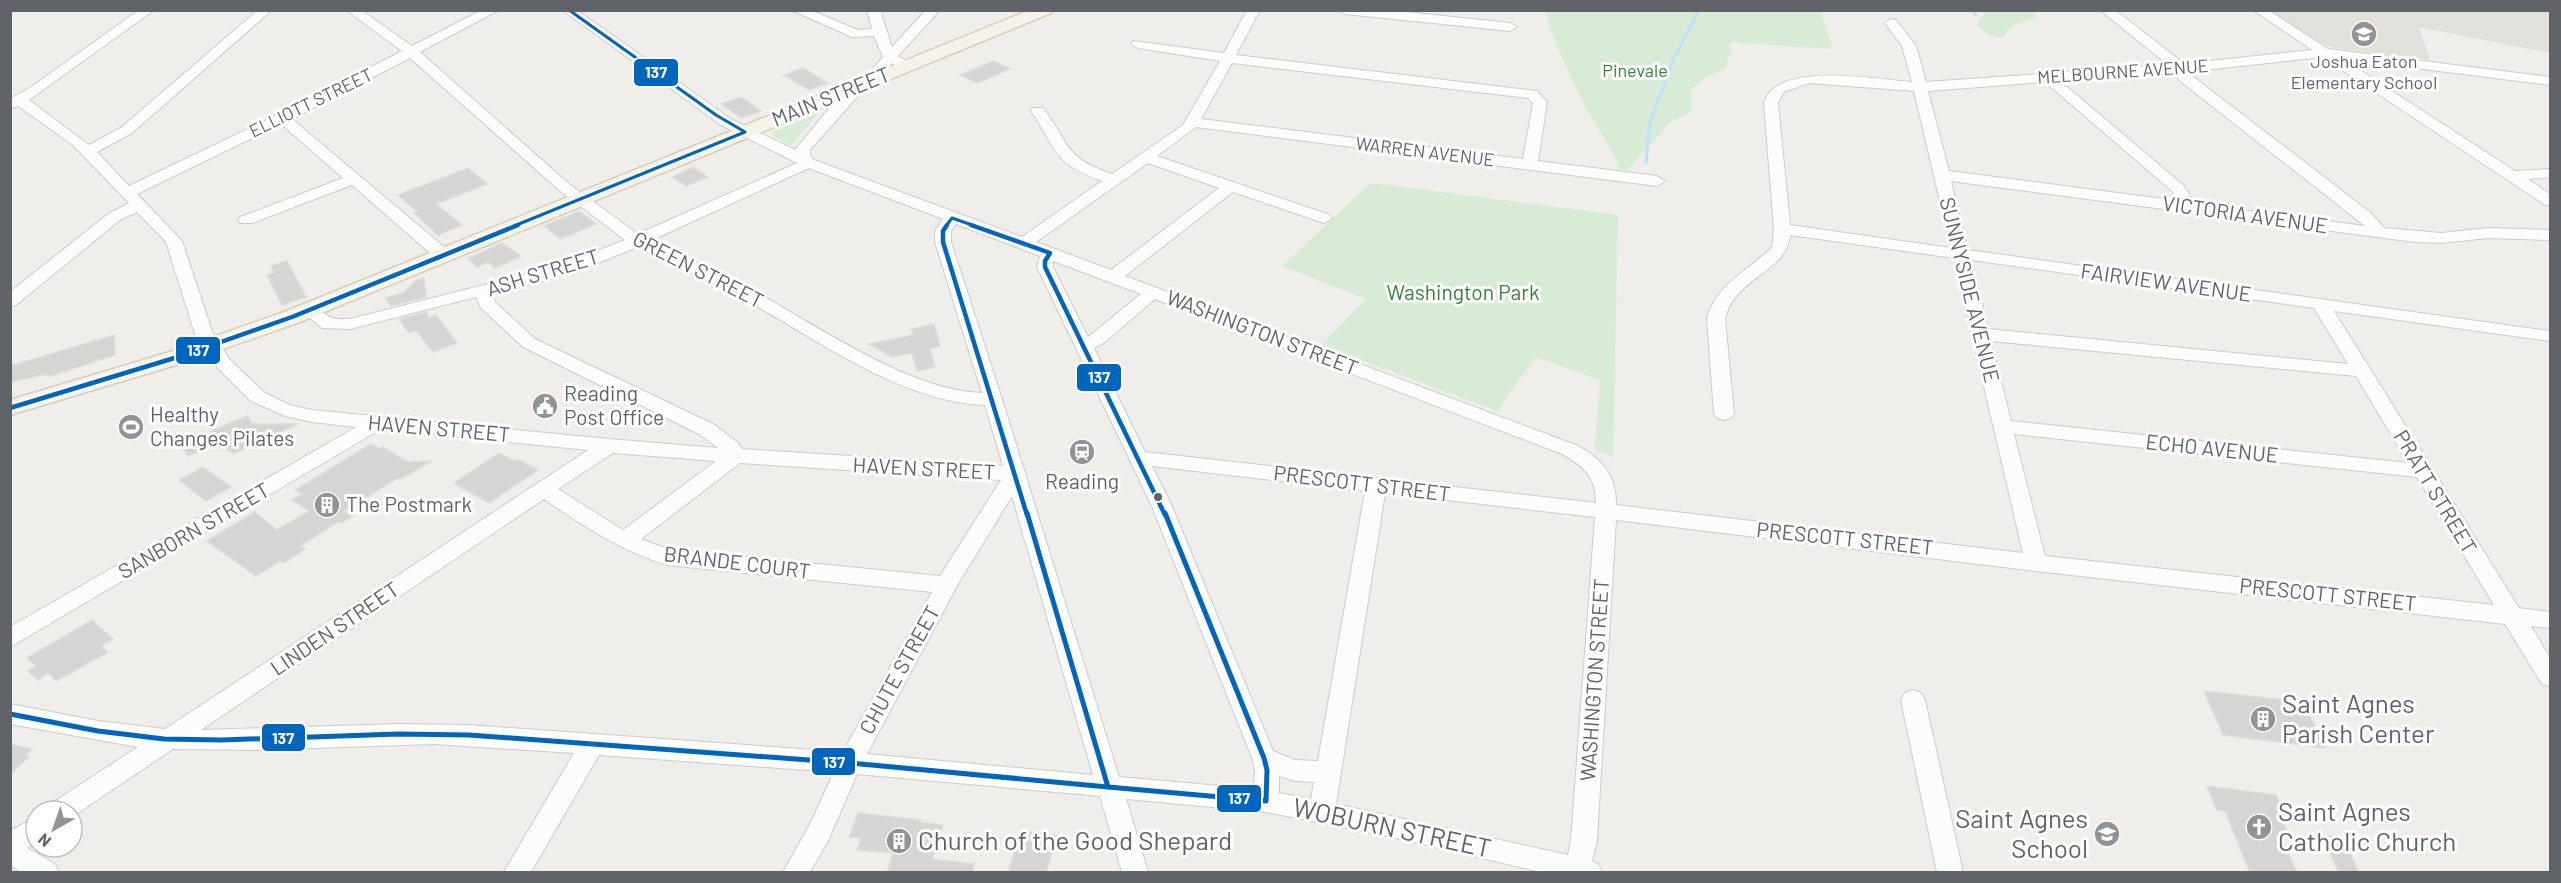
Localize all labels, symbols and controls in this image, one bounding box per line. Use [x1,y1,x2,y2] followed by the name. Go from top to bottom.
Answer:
[2349,19,2379,49] school or university icon: Joshua Eaton Elementary School
[2291,50,2437,93] place label: Joshua Eaton Elementary School
[2037,54,2209,88] street label: MELBOURNE AVENUE
[633,58,679,87] line badge: 137
[1602,59,1668,81] park label: Pinevale
[768,60,893,131] street label: MAIN STREET
[645,62,667,81] text: 137
[245,63,376,141] street label: ELLIOTT STREET
[1354,132,1496,170] street label: WARREN AVENUE
[2161,190,2329,237] street label: VICTORIA AVENUE
[1935,194,2006,385] street label: SUNNYSIDE AVENUE
[629,225,768,312] street label: GREEN STREET
[483,243,602,301] street label: ASH STREET
[2079,257,2253,306] street label: FAIRVIEW AVENUE
[1386,279,1540,304] park label: Washington Park
[1163,284,1362,380] street label: WASHINGTON STREET
[175,336,221,365] line badge: 137
[187,340,209,359] text: 137
[1076,363,1122,392] line badge: 137
[1088,367,1110,386] text: 137
[564,380,664,429] place label: Reading Post Office
[530,391,560,421] public building icon: Reading Post Office
[150,401,294,450] place label: Healthy Changes Pilates
[367,409,511,446] street label: HAVEN STREET
[116,412,146,442] sports icon: Healthy Changes Pilates
[2390,425,2483,558] street label: PRATT STREET
[2144,428,2280,467] street label: ECHO AVENUE
[1067,437,1097,467] station icon: Reading
[852,451,996,484] street label: HAVEN STREET
[1272,459,1452,506] street label: PRESCOTT STREET
[1045,468,1119,493] place label: Reading
[113,476,273,583] street label: SANBORN STREET
[312,490,342,520] building icon: The Postmark
[346,491,472,516] place label: The Postmark
[1152,491,1164,503] unlabelled marker
[1755,516,1935,559] street label: PRESCOTT STREET
[662,540,812,583] street label: BRANDE COURT
[2238,572,2418,615] street label: PRESCOTT STREET
[265,576,403,680] street label: LINDEN STREET
[1574,578,1613,782] street label: WASHINGTON STREET
[853,601,944,738] street label: CHUTE STREET
[2282,687,2435,748] place label: Saint Agnes Parish Center
[2248,704,2278,734] building icon: Saint Agnes Parish Center
[261,723,306,752] line badge: 137
[272,728,294,747] text: 137
[811,747,856,776] line badge: 137
[823,752,845,771] text: 137
[1216,784,1262,813] line badge: 137
[1228,788,1250,807] text: 137
[1290,790,1494,863] street label: WOBURN STREET
[2278,795,2456,856] place label: Saint Agnes Catholic Church
[24,799,84,859] north arrow
[1955,802,2088,863] place label: Saint Agnes School
[2244,812,2274,842] church icon: Saint Agnes Catholic Church
[2092,819,2122,849] school or university icon: Saint Agnes School
[918,824,1232,855] place label: Church of the Good Shepard
[884,826,914,856] building icon: Church of the Good Shepard
[34,830,54,852] text: N

